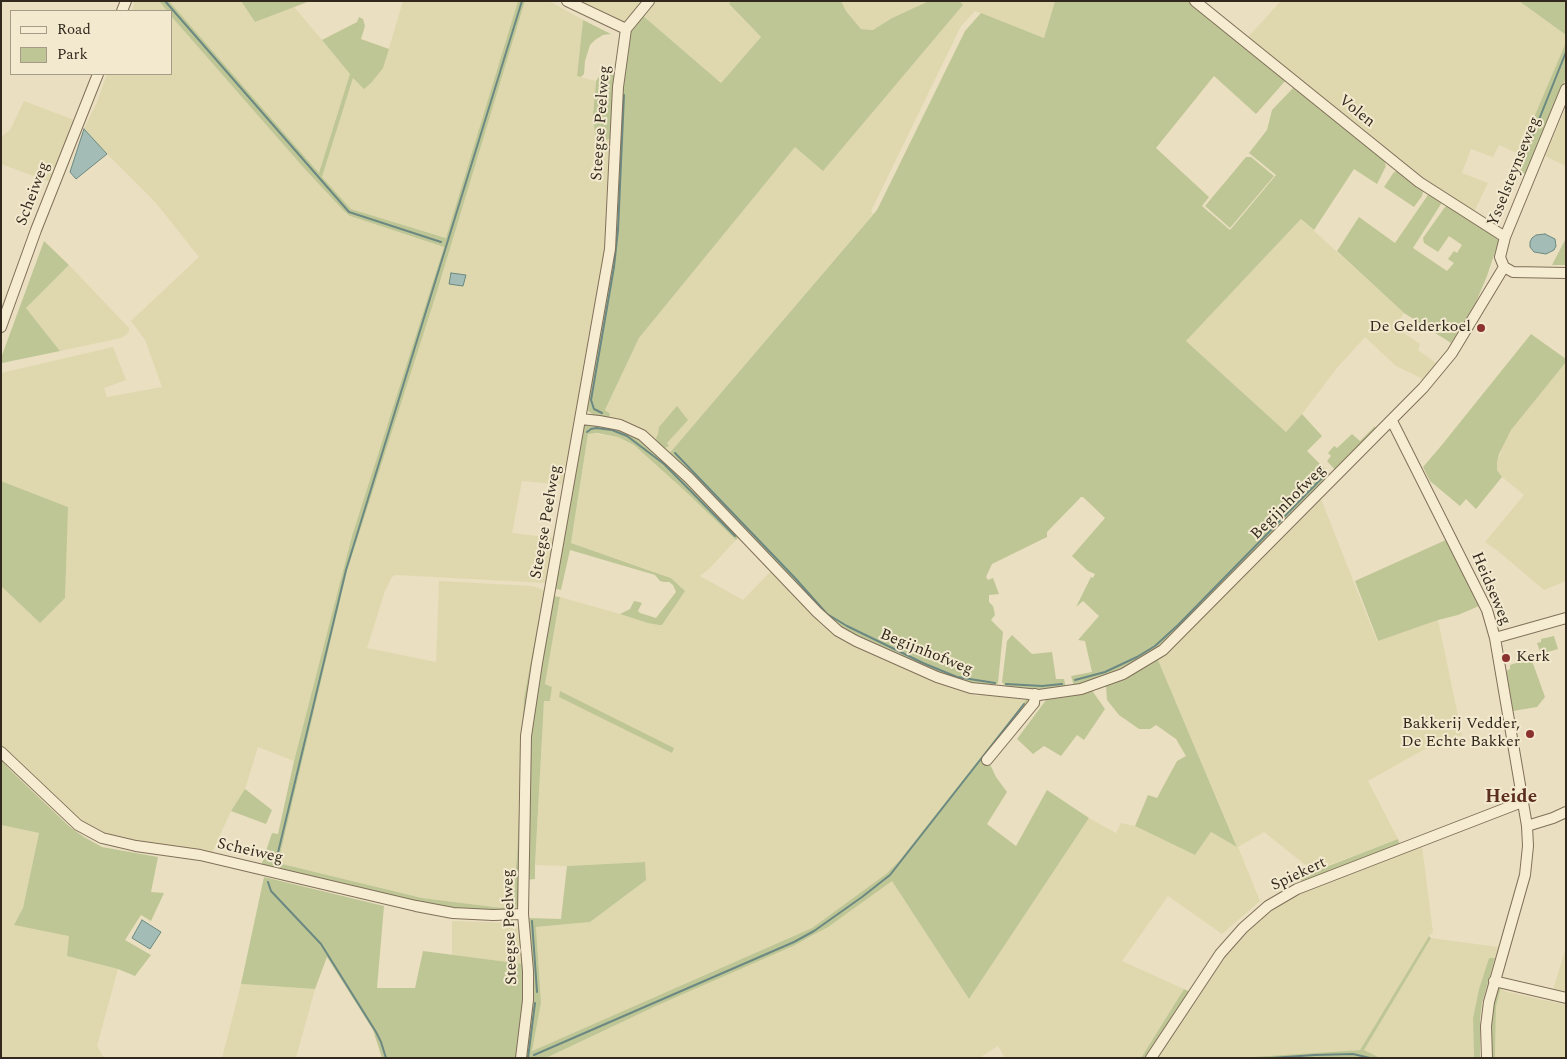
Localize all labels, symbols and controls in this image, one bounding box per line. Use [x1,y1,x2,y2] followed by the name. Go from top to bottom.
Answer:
[10,10,172,75] legend
[57,18,91,41] text: Road
[57,43,88,66] text: Park
[588,65,616,181] street label: Steegse Peelweg
[1334,91,1378,133] street label: Volen
[1484,114,1546,230] street label: Ysselsteynseweg
[13,159,55,229] street label: Scheiweg
[1369,318,1471,338] place label: De Gelderkoel
[1475,322,1487,334] marker: De Gelderkoel
[1247,461,1331,545] street label: Begijnhofweg
[528,463,566,581] street label: Steegse Peelweg
[1466,549,1514,629] street label: Heidseweg
[877,626,975,680] street label: Begijnhofweg
[1516,648,1550,668] place label: Kerk
[1500,652,1512,664] marker: Kerk
[1401,715,1520,753] place label: Bakkerij Vedder, De Echte Bakker
[1524,728,1536,740] marker: Bakkerij Vedder, De Echte Bakker
[1485,787,1537,809] district label: Heide
[215,835,285,869] street label: Scheiweg
[1268,854,1330,896] street label: Spiekert
[499,869,523,985] street label: Steegse Peelweg

